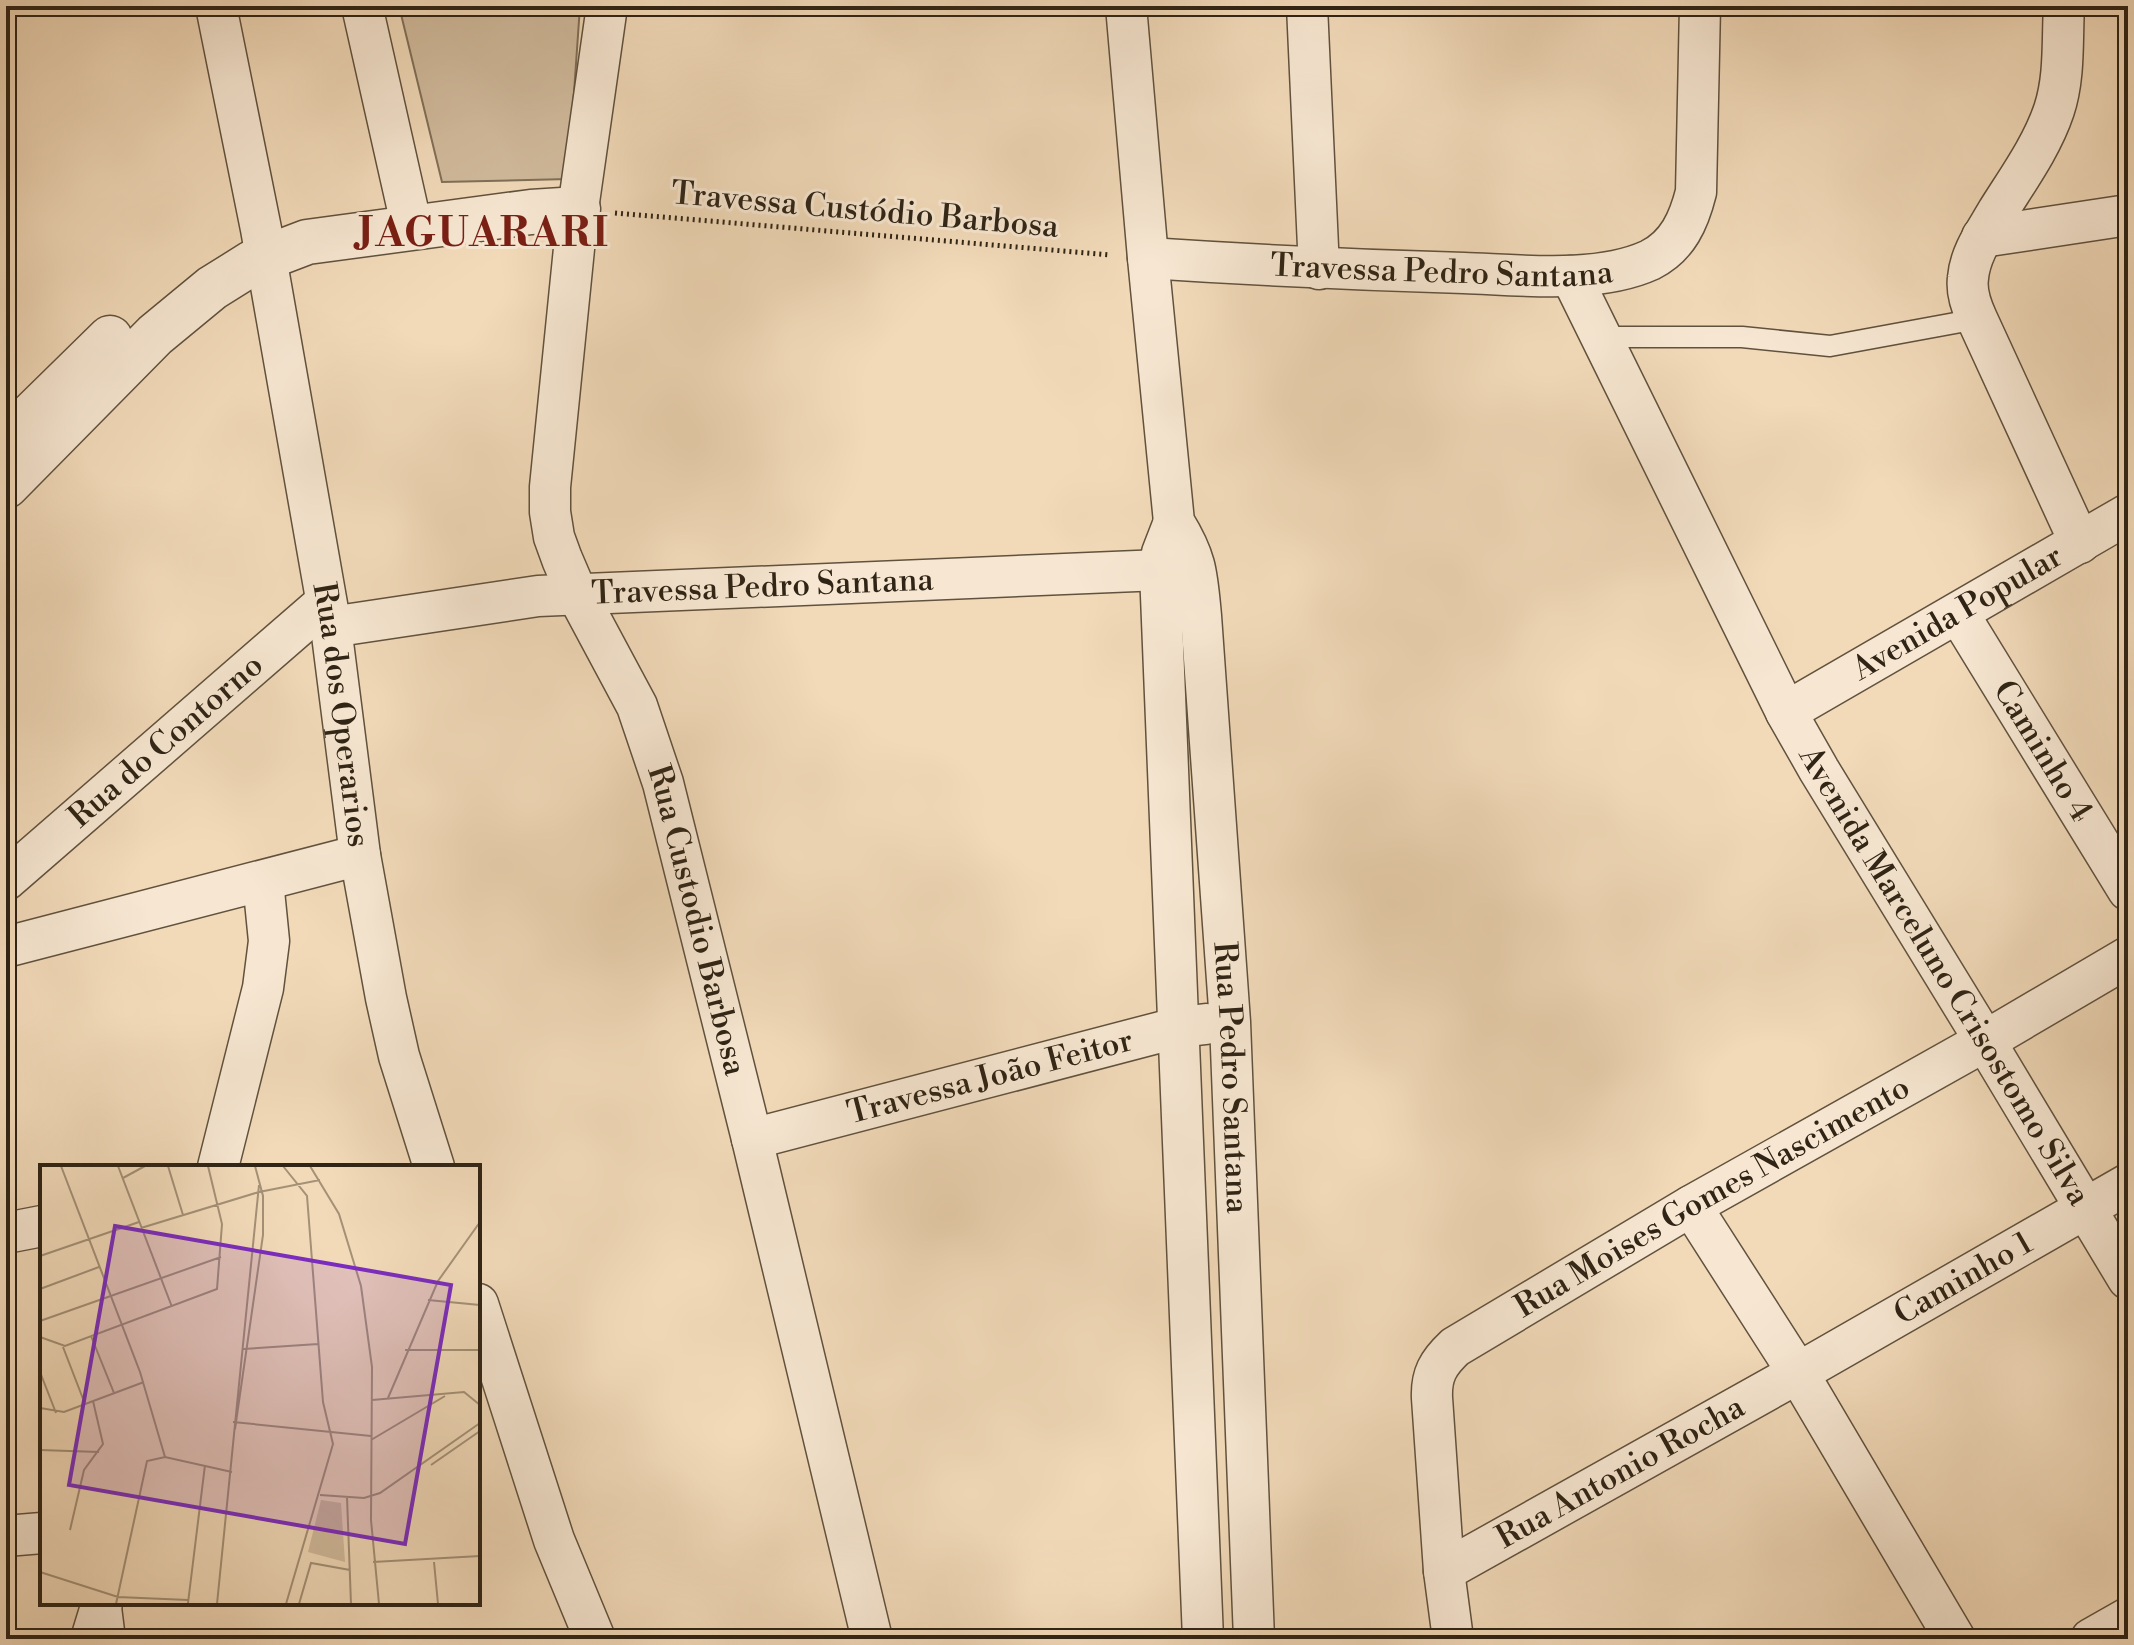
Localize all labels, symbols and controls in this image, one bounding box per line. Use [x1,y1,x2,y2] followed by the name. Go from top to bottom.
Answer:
[670,173,1061,247] street label: Travessa Custódio Barbosa
[353,209,610,259] district label: JAGUARARI
[1270,245,1616,296] street label: Travessa Pedro Santana
[1844,536,2070,690] street label: Avenida Popular
[591,559,935,614] street label: Travessa Pedro Santana
[304,579,379,849] street label: Rua dos Operarios
[60,645,272,837] street label: Rua do Contorno
[1984,673,2101,829] street label: Caminho 4
[1789,739,2100,1213] street label: Avenida Marceluno Crisostomo Silva
[638,760,756,1080] street label: Rua Custodio Barbosa
[1204,940,1257,1215] street label: Rua Pedro Santana
[843,1020,1137,1133] street label: Travessa João Feitor
[1507,1067,1917,1327] street label: Rua Moises Gomes Nascimento
[40,1165,480,1605] inset map
[1887,1223,2040,1334] street label: Caminho 1
[1489,1387,1752,1558] street label: Rua Antonio Rocha

